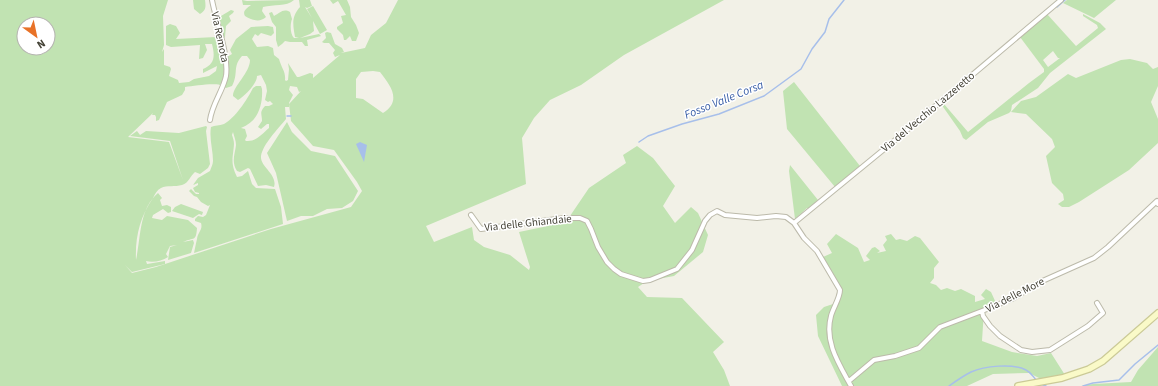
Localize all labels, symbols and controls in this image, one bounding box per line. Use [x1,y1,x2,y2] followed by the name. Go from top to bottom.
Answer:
[207,10,233,64] street label: Via Remota
[16,16,56,56] north arrow
[34,36,48,52] text: N
[878,68,978,156] street label: Via del Vecchio Lazzeretto
[682,76,767,124] water label: Fosso Valle Corsa
[484,211,573,235] street label: Via delle Ghiandaie
[983,274,1047,316] street label: Via delle More

